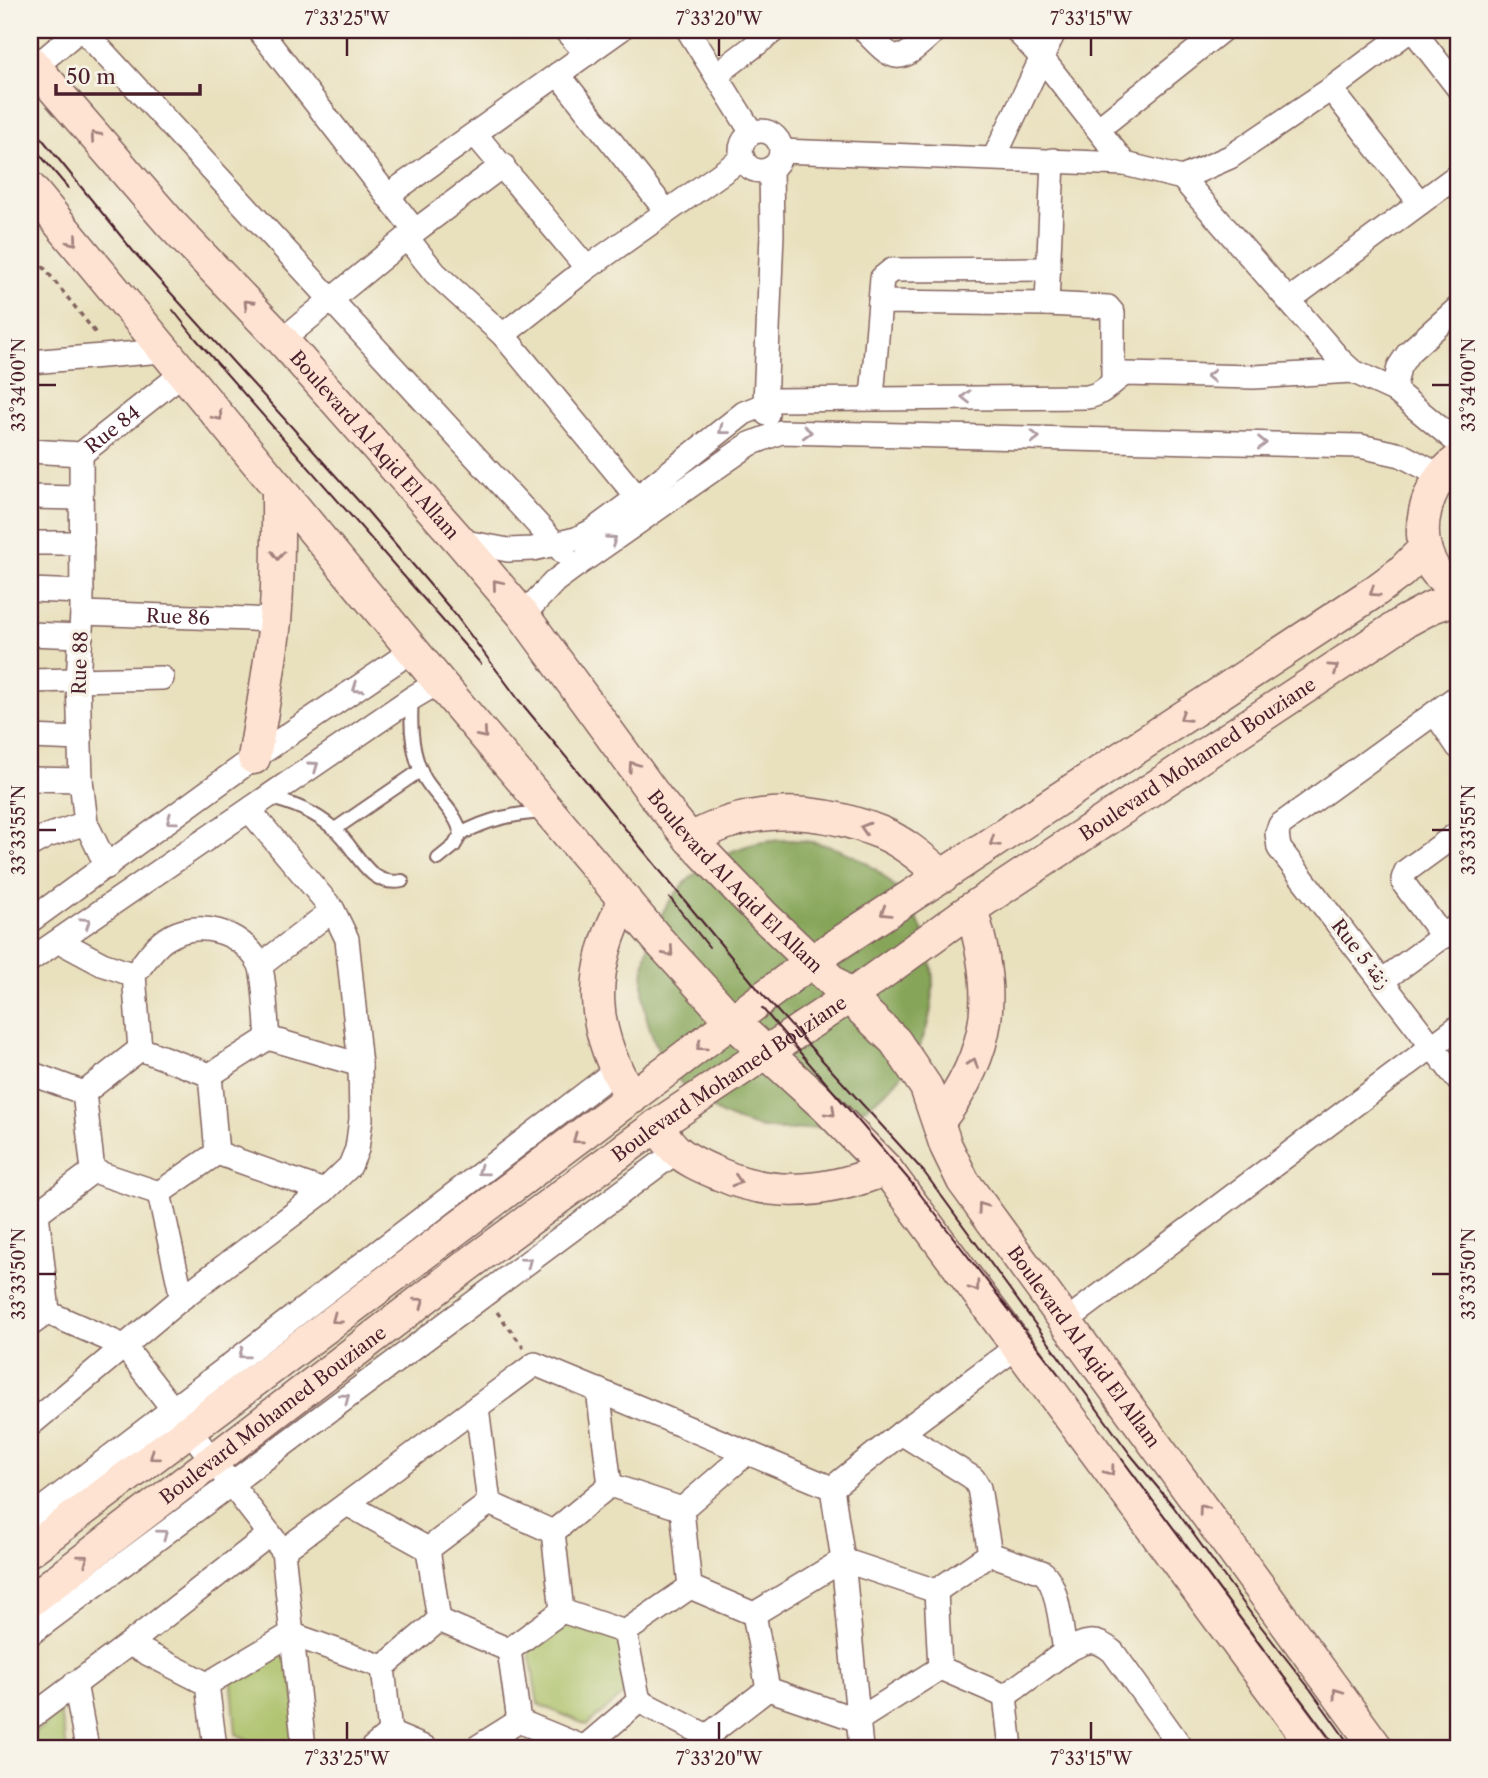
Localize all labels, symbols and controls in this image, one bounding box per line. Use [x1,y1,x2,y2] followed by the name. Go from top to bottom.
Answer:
[304,8,391,30] text: 7°33'25"W
[676,8,764,30] text: 7°33'20"W
[1050,8,1133,30] text: 7°33'15"W
[56,52,200,96] scale bar
[66,64,116,89] text: 50 m
[91,131,103,144] one-way arrow
[64,234,77,246] one-way arrow
[243,299,256,312] one-way arrow
[8,338,30,432] text: 33°34'00"N
[1458,338,1480,432] text: 33°34'00"N
[285,346,464,544] street label: Boulevard Al Aqid El Allam
[1205,368,1216,383] one-way arrow
[960,389,971,405] one-way arrow
[80,400,144,458] street label: Rue 84
[210,408,223,421] one-way arrow
[718,421,731,434] one-way arrow
[802,424,813,439] one-way arrow
[1029,430,1040,445] one-way arrow
[1257,435,1268,451] one-way arrow
[604,536,617,548] one-way arrow
[270,551,286,561] one-way arrow
[493,579,505,592] one-way arrow
[1369,584,1382,596] one-way arrow
[146,604,210,629] street label: Rue 86
[67,631,93,695] street label: Rue 88
[1327,663,1340,676] one-way arrow
[1075,672,1320,846] street label: Boulevard Mohamed Bouziane
[351,680,364,693] one-way arrow
[1179,709,1192,721] one-way arrow
[475,725,487,738] one-way arrow
[629,761,642,774] one-way arrow
[306,762,319,774] one-way arrow
[8,785,30,875] text: 33°33'55"N
[643,785,828,978] street label: Boulevard Al Aqid El Allam
[1458,785,1480,875] text: 33°33'55"N
[166,812,179,824] one-way arrow
[860,822,872,836] one-way arrow
[989,834,1002,846] one-way arrow
[880,904,893,917] one-way arrow
[1327,915,1395,993] street label: Rue 5 زنقة
[78,918,91,930] one-way arrow
[661,944,673,957] one-way arrow
[607,990,851,1166] street label: Boulevard Mohamed Bouziane
[696,1038,709,1050] one-way arrow
[965,1057,979,1069] one-way arrow
[823,1103,836,1116] one-way arrow
[572,1130,585,1143] one-way arrow
[478,1163,490,1176] one-way arrow
[731,1172,743,1187] one-way arrow
[977,1202,990,1215] one-way arrow
[8,1228,30,1320] text: 33°33'50"N
[1458,1228,1480,1320] text: 33°33'50"N
[1003,1241,1165,1452] street label: Boulevard Al Aqid El Allam
[519,1257,532,1270] one-way arrow
[967,1279,980,1292] one-way arrow
[412,1297,425,1310] one-way arrow
[331,1311,344,1323] one-way arrow
[155,1321,390,1509] street label: Boulevard Mohamed Bouziane
[238,1346,251,1359] one-way arrow
[337,1393,350,1406] one-way arrow
[149,1447,162,1460] one-way arrow
[1102,1463,1114,1475] one-way arrow
[1199,1504,1212,1517] one-way arrow
[155,1530,168,1542] one-way arrow
[76,1555,89,1568] one-way arrow
[1333,1688,1345,1701] one-way arrow
[304,1748,391,1770] text: 7°33'25"W
[676,1748,764,1770] text: 7°33'20"W
[1050,1748,1133,1770] text: 7°33'15"W

